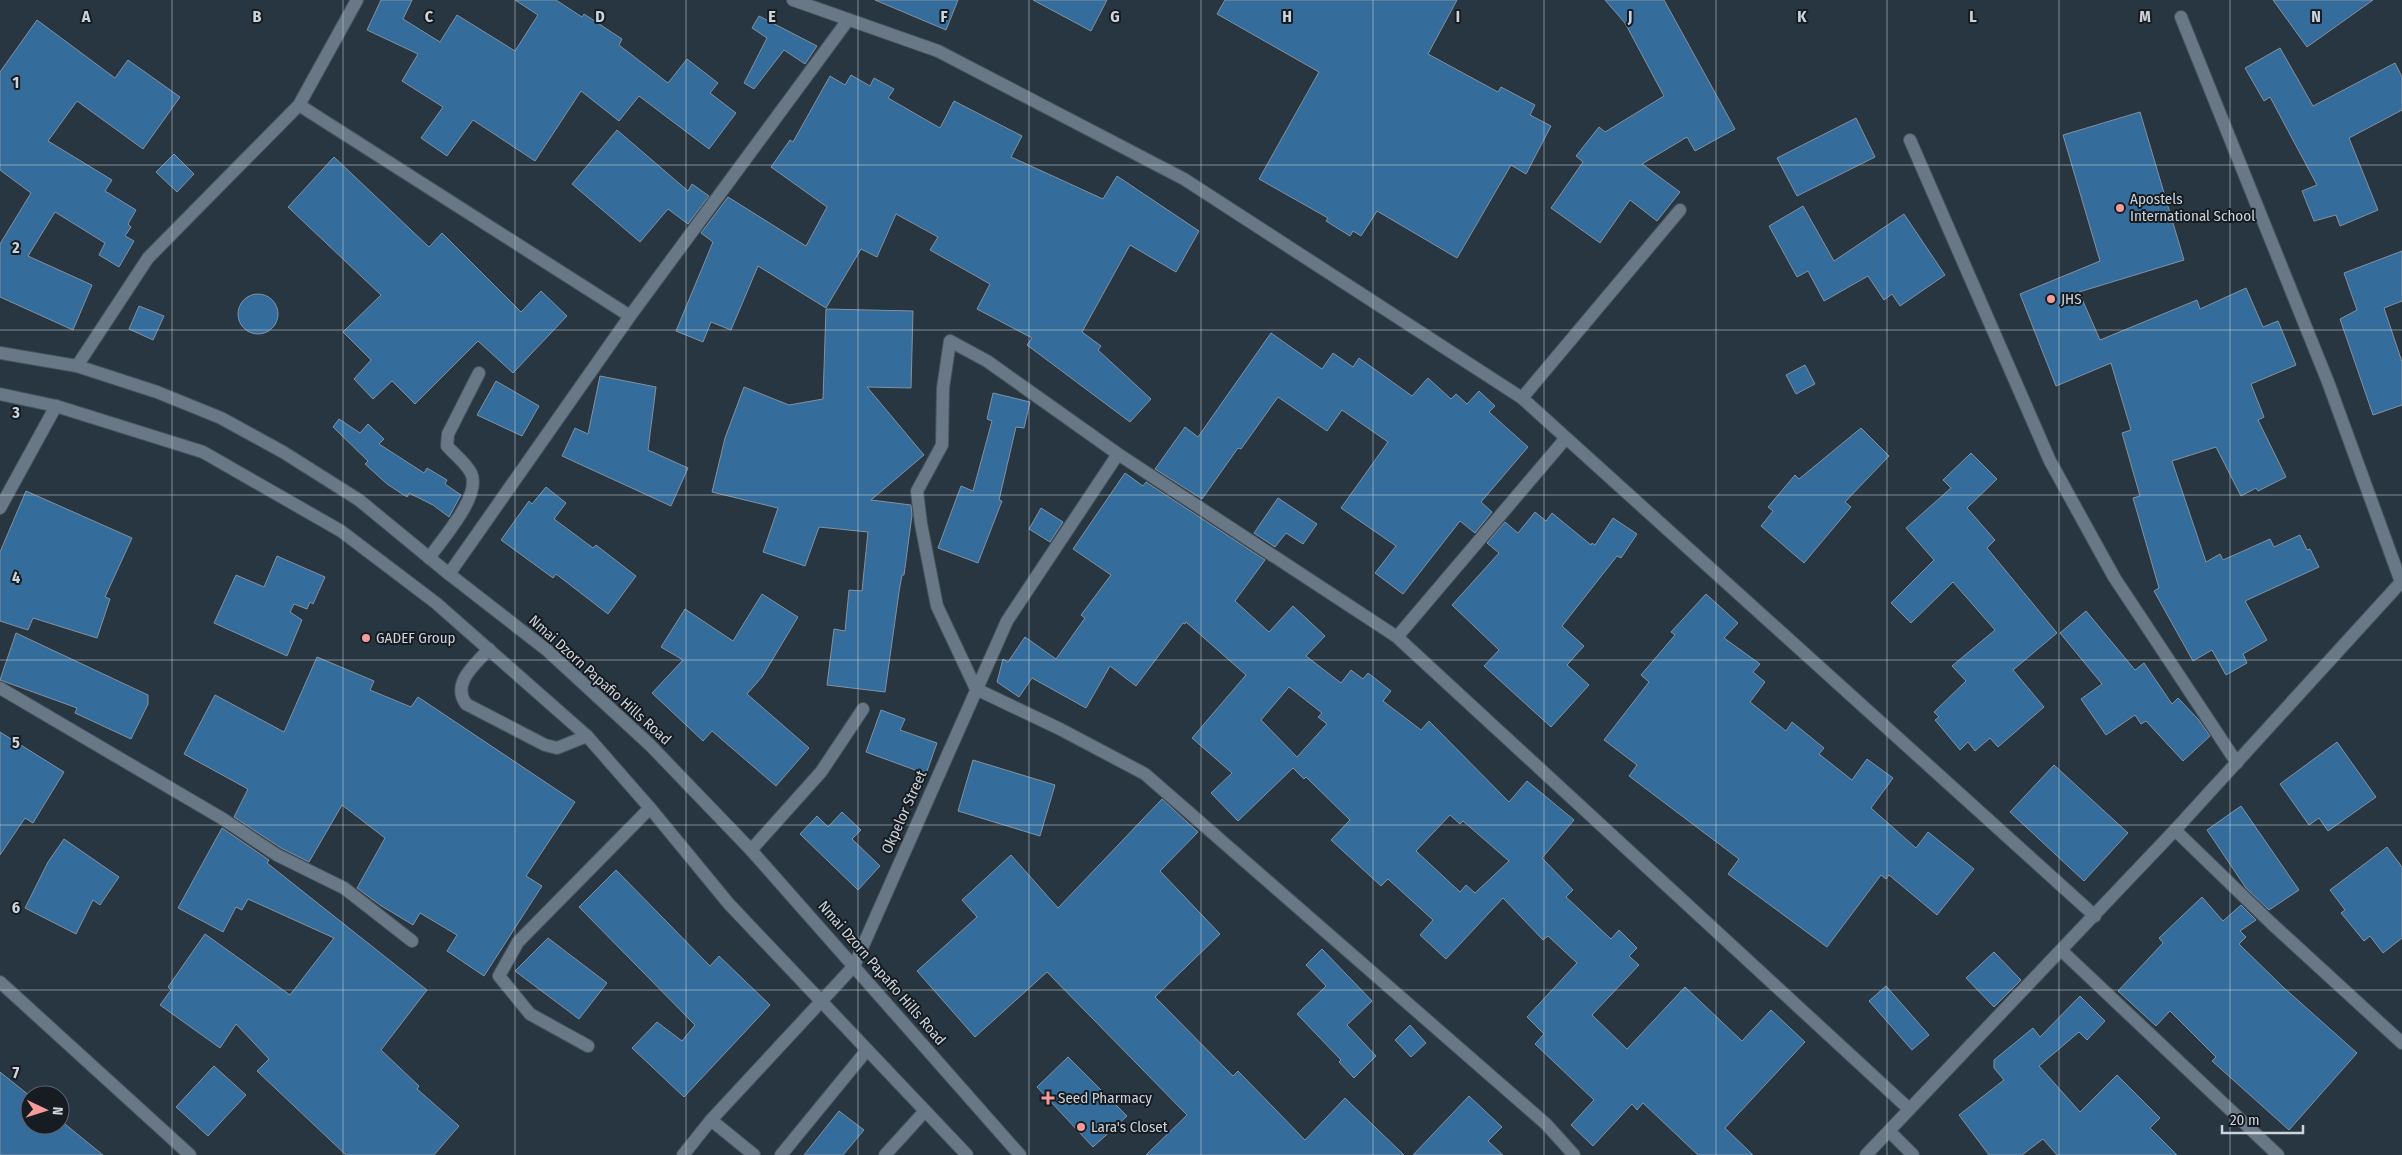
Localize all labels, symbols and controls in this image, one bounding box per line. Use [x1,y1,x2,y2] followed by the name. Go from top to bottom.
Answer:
[81,7,91,26] text: A
[253,7,262,26] text: B
[425,7,434,26] text: C
[595,7,605,26] text: D
[768,7,776,26] text: E
[940,7,948,26] text: F
[1110,7,1120,26] text: G
[1282,7,1292,26] text: H
[1456,7,1460,26] text: I
[1627,7,1632,26] text: J
[1797,7,1807,26] text: K
[1969,7,1977,26] text: L
[2139,7,2151,26] text: M
[2311,7,2321,26] text: N
[13,73,19,92] text: 1
[2130,190,2255,225] place label: Apostels International School
[2114,202,2126,214] marker: Apostels International School
[11,238,20,257] text: 2
[2061,290,2082,308] place label: JHS
[2045,293,2057,305] marker: JHS
[11,403,20,422] text: 3
[12,568,20,587] text: 4
[525,611,675,749] street label: Nmai Dzorn Papafio Hills Road
[376,629,455,647] place label: GADEF Group
[360,632,372,644] marker: GADEF Group
[12,733,20,752] text: 5
[878,768,930,856] street label: Okpelor Street
[815,897,949,1049] street label: Nmai Dzorn Papafio Hills Road
[12,898,20,917] text: 6
[13,1063,20,1082] text: 7
[20,1085,70,1135] north arrow
[1058,1089,1152,1107] place label: Seed Pharmacy
[1042,1092,1054,1104] marker: Seed Pharmacy
[2222,1102,2303,1134] scale bar
[49,1106,66,1116] text: N
[2230,1111,2260,1129] text: 20 m
[1091,1118,1168,1136] place label: Lara's Closet
[1075,1121,1087,1133] marker: Lara's Closet

